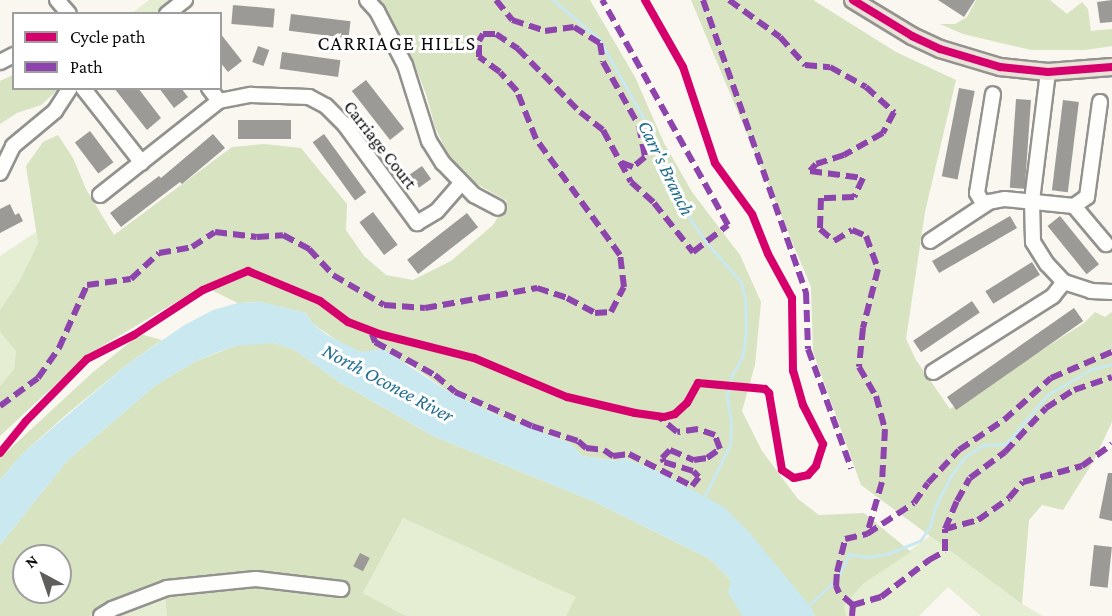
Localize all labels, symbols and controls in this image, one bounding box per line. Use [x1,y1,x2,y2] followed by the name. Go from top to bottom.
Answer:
[12,12,222,90] legend
[70,27,145,47] text: Cycle path
[317,31,477,55] district label: CARRIAGE HILLS
[70,57,103,77] text: Path
[339,97,421,193] street label: Carriage Court
[633,116,699,220] water label: Carr's Branch
[318,338,458,428] water label: North Oconee River
[12,544,72,604] north arrow
[22,551,41,571] text: N

